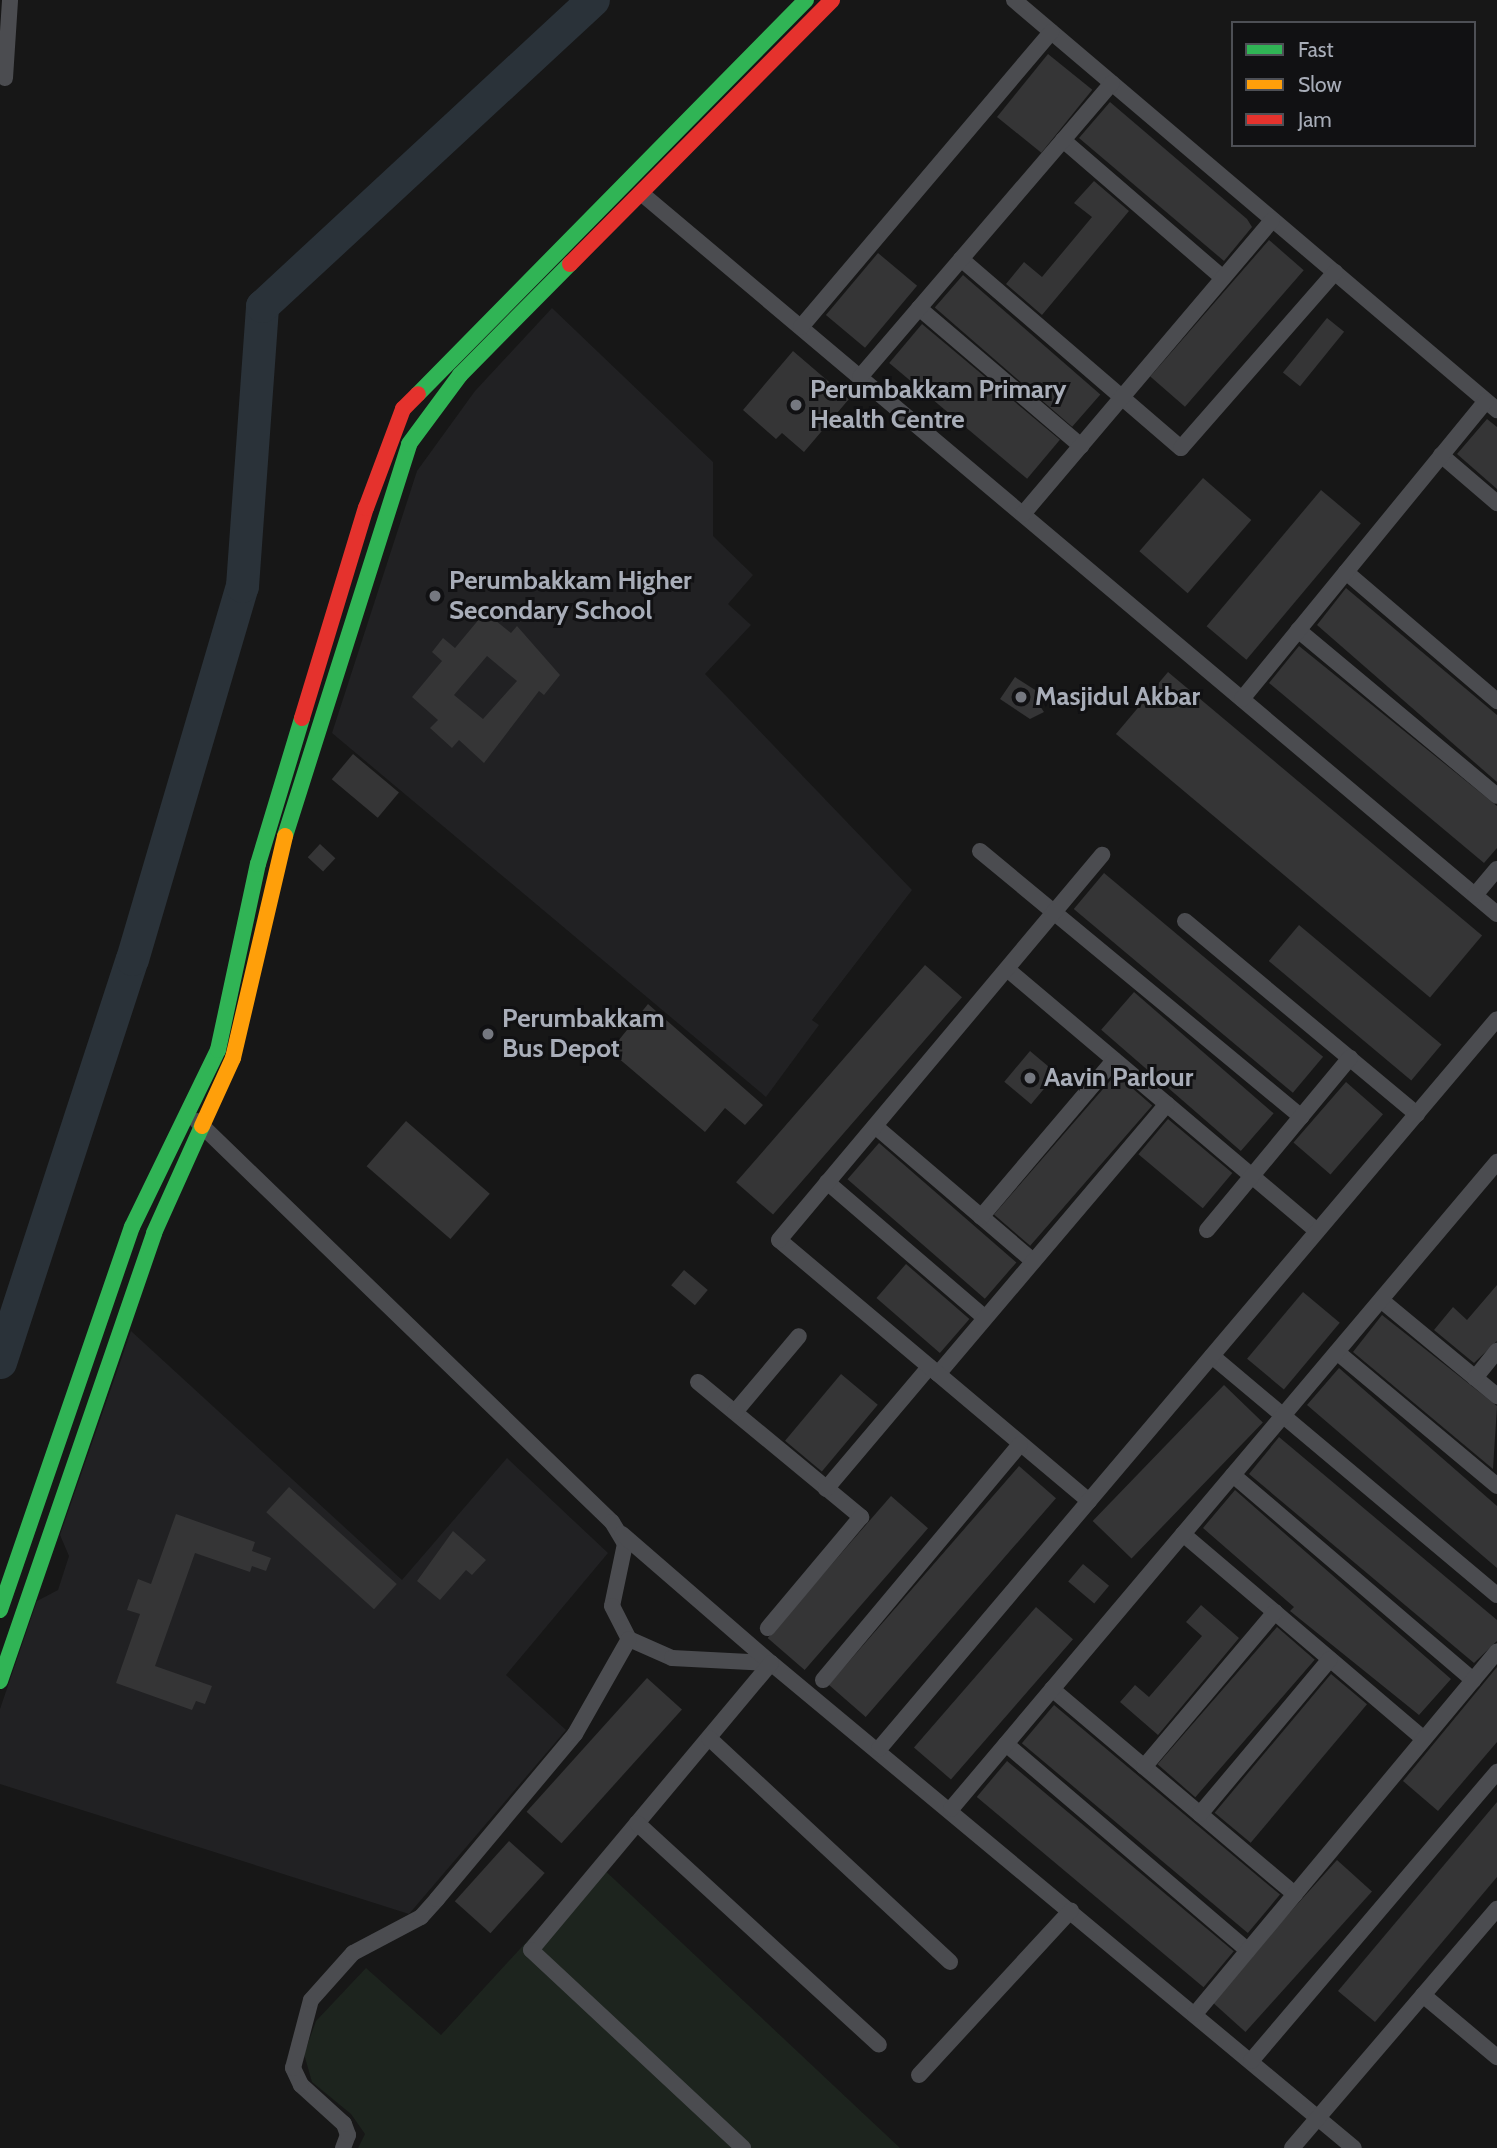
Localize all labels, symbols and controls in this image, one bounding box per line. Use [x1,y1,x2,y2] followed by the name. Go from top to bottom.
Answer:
[1231,21,1476,147] legend
[1298,37,1334,62] text: Fast
[1298,72,1342,97] text: Slow
[1298,107,1332,132] text: Jam
[810,374,1067,436] place label: Perumbakkam Primary Health Centre
[788,397,804,413] marker: Perumbakkam Primary Health Centre
[449,565,692,626] place label: Perumbakkam Higher Secondary School
[427,588,443,604] marker: Perumbakkam Higher Secondary School
[1035,681,1200,713] place label: Masjidul Akbar
[1013,689,1029,705] marker: Masjidul Akbar
[502,1003,665,1064] place label: Perumbakkam Bus Depot
[480,1026,496,1042] marker: Perumbakkam Bus Depot
[1044,1062,1193,1094] place label: Aavin Parlour
[1022,1070,1038,1086] marker: Aavin Parlour

